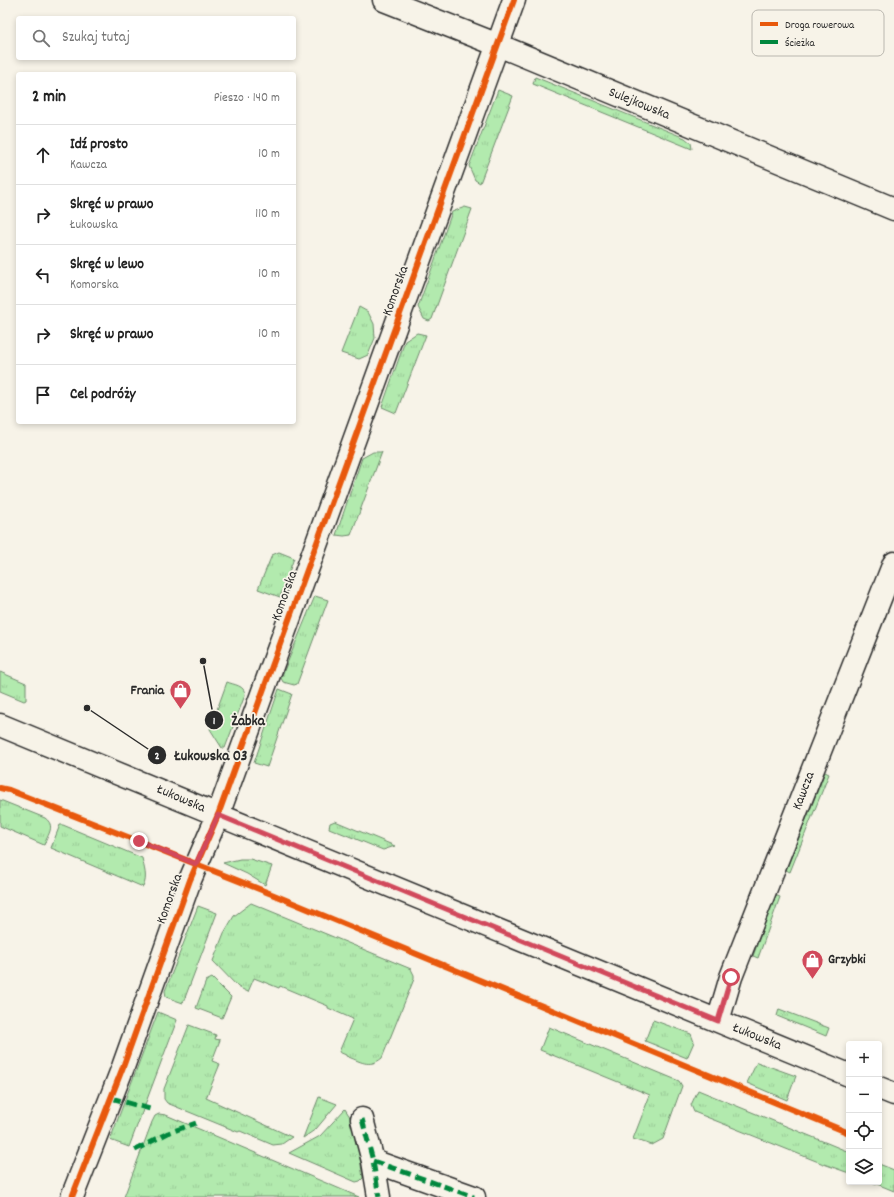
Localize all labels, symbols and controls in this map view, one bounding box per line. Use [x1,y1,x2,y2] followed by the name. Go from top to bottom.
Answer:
[752,10,884,56] legend
[16,16,296,60] search box
[785,18,855,34] text: Droga rowerowa
[30,27,52,49] icon: search
[62,27,130,49] text: Szukaj tutaj
[785,36,815,52] text: Ścieżka
[605,83,673,126] street label: Sulejkowska
[32,86,66,110] text: 2 min
[214,89,280,108] text: Pieszo · 140 m
[70,134,128,156] text: Idź prosto
[32,144,54,166] icon: ahead
[258,145,280,164] text: 10 m
[70,156,107,175] text: Kawcza
[70,194,153,216] text: Skręć w prawo
[32,204,54,226] icon: right
[255,205,280,224] text: 110 m
[70,216,117,235] text: Łukowska
[70,254,144,276] text: Skręć w lewo
[378,263,414,319] street label: Komorska
[32,264,54,286] icon: left
[258,265,280,284] text: 10 m
[70,276,118,295] text: Komorska
[32,324,54,346] icon: right
[70,324,153,346] text: Skręć w prawo
[258,325,280,344] text: 10 m
[32,384,54,406] icon: arrive
[70,384,136,406] text: Cel podróży
[267,568,303,624] street label: Komorska
[167,678,193,711] shop icon: Frania
[130,681,165,701] place label: Frania
[204,706,273,733] callout: Żabka
[231,711,266,733] text: Żabka
[213,713,216,730] text: 1
[147,741,256,768] callout: Łukowska 03
[173,746,248,768] text: Łukowska 03
[154,748,160,765] text: 2
[788,769,821,813] street label: Kawcza
[153,779,209,818] street label: Łukowska
[130,832,148,850] route end
[152,871,188,927] street label: Komorska
[800,947,826,980] shop icon: Grzybki
[828,950,866,970] place label: Grzybki
[722,968,740,986] route start
[729,1018,785,1056] street label: Łukowska
[846,1041,882,1185] map controls
[846,1041,882,1077] button: +
[846,1077,882,1113] button: −
[846,1113,882,1149] button: locate
[846,1149,882,1185] button: layers

